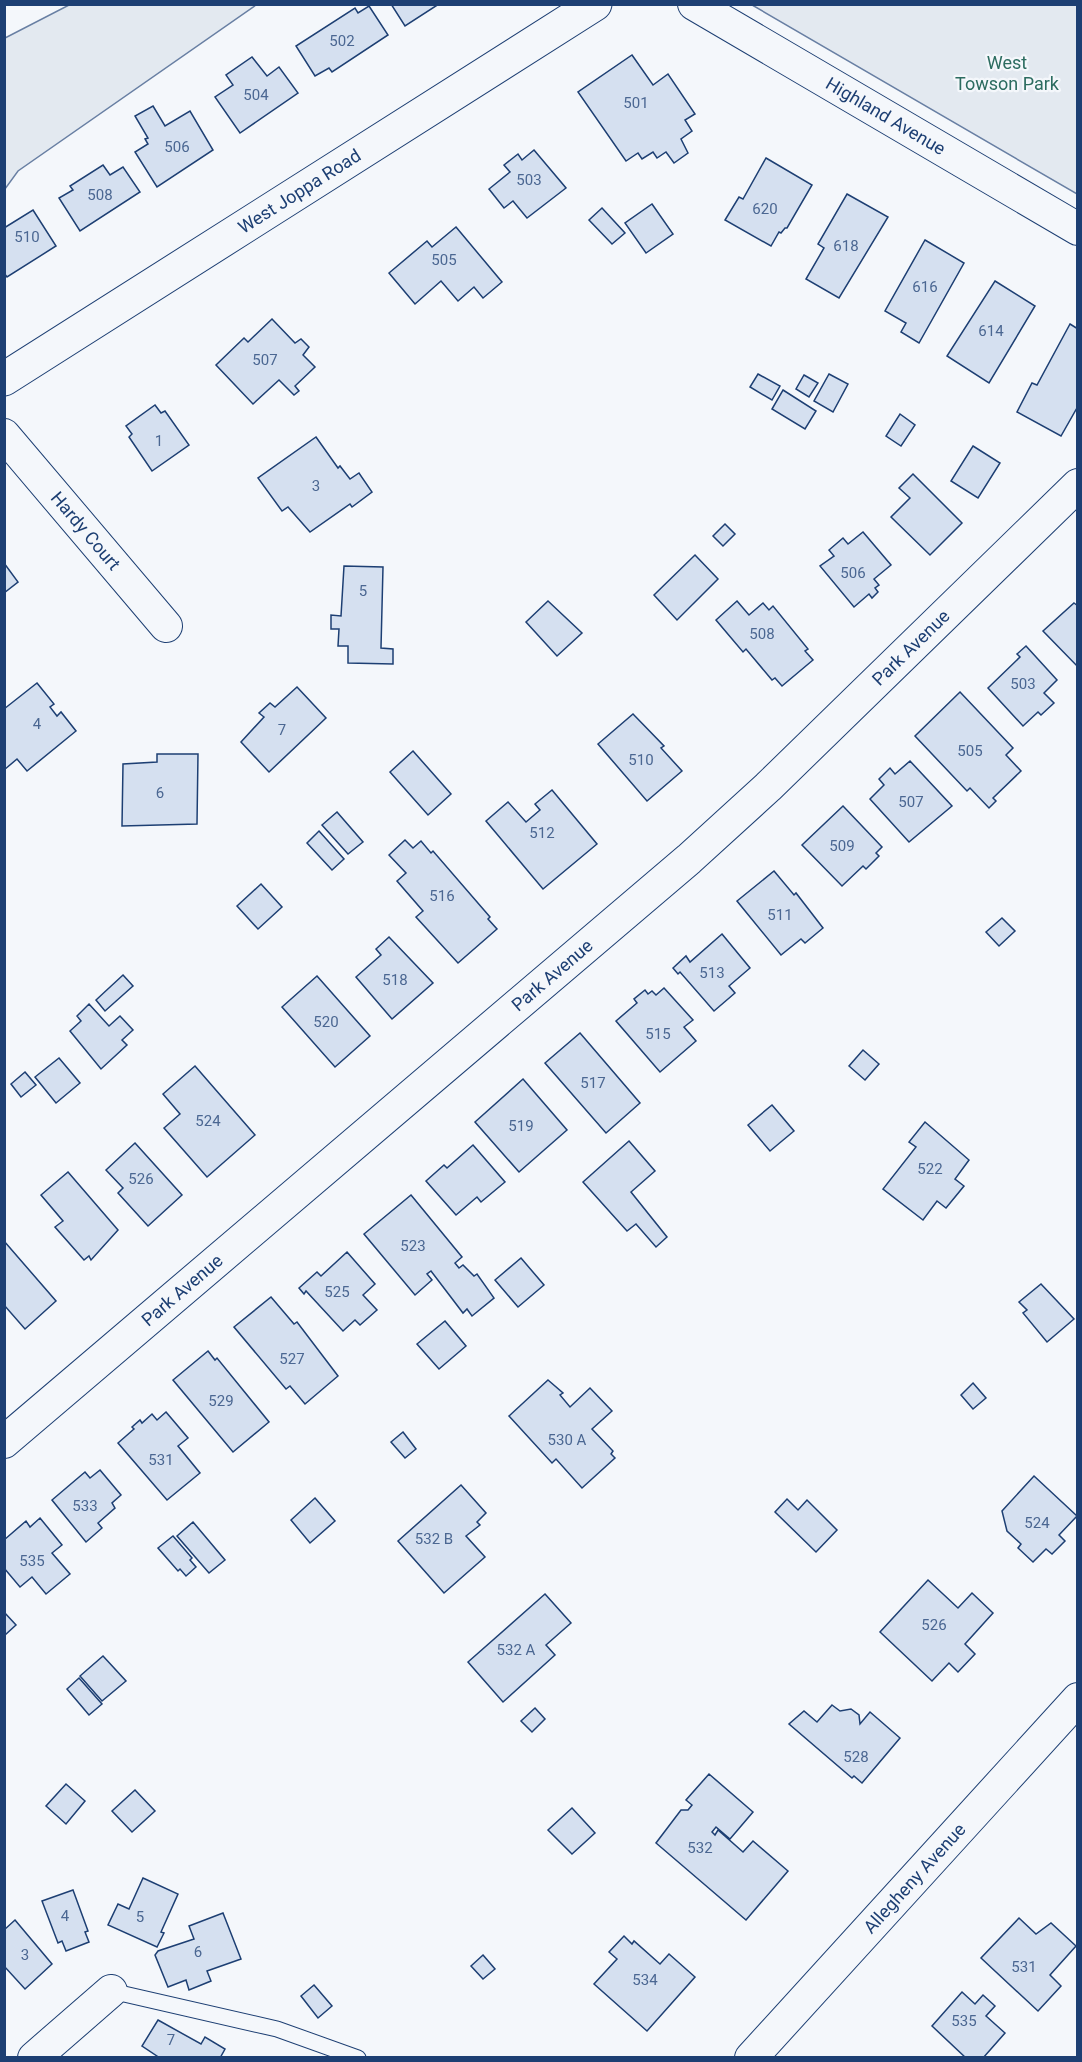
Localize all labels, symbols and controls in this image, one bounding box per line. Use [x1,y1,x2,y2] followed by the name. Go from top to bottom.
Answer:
[329,32,355,50] house number: 502
[955,52,1060,94] park label: West Towson Park
[822,73,949,159] street label: Highland Avenue
[243,86,269,104] house number: 504
[623,94,649,112] house number: 501
[164,138,190,156] house number: 506
[234,144,364,238] street label: West Joppa Road
[516,171,542,189] house number: 503
[87,186,113,204] house number: 508
[752,200,778,218] house number: 620
[14,228,40,246] house number: 510
[833,237,859,255] house number: 618
[431,251,457,269] house number: 505
[912,278,938,296] house number: 616
[978,322,1004,340] house number: 614
[252,351,278,369] house number: 507
[155,432,163,450] house number: 1
[312,477,320,495] house number: 3
[47,487,125,574] street label: Hardy Court
[840,564,866,582] house number: 506
[359,582,367,600] house number: 5
[868,605,954,690] street label: Park Avenue
[749,625,775,643] house number: 508
[1010,675,1036,693] house number: 503
[33,715,42,733] house number: 4
[278,721,286,739] house number: 7
[957,742,983,760] house number: 505
[628,751,654,769] house number: 510
[156,784,164,802] house number: 6
[898,793,924,811] house number: 507
[529,824,555,842] house number: 512
[829,837,855,855] house number: 509
[429,887,455,905] house number: 516
[767,906,793,924] house number: 511
[507,935,597,1015] street label: Park Avenue
[699,964,725,982] house number: 513
[382,971,408,989] house number: 518
[313,1013,339,1031] house number: 520
[645,1025,671,1043] house number: 515
[580,1074,606,1092] house number: 517
[195,1112,221,1130] house number: 524
[508,1117,534,1135] house number: 519
[917,1160,943,1178] house number: 522
[128,1170,154,1188] house number: 526
[400,1237,426,1255] house number: 523
[137,1250,227,1330] street label: Park Avenue
[324,1283,350,1301] house number: 525
[279,1350,305,1368] house number: 527
[208,1392,234,1410] house number: 529
[548,1431,587,1449] house number: 530 A
[148,1451,174,1469] house number: 531
[72,1497,98,1515] house number: 533
[1024,1514,1050,1532] house number: 524
[415,1530,453,1548] house number: 532 B
[19,1552,45,1570] house number: 535
[921,1616,947,1634] house number: 526
[497,1641,536,1659] house number: 532 A
[843,1748,869,1766] house number: 528
[859,1819,970,1937] street label: Allegheny Avenue
[687,1839,713,1857] house number: 532
[61,1907,70,1925] house number: 4
[136,1908,144,1926] house number: 5
[194,1943,202,1961] house number: 6
[21,1946,29,1964] house number: 3
[1011,1958,1037,1976] house number: 531
[632,1971,658,1989] house number: 534
[951,2012,977,2030] house number: 535
[167,2031,175,2049] house number: 7

